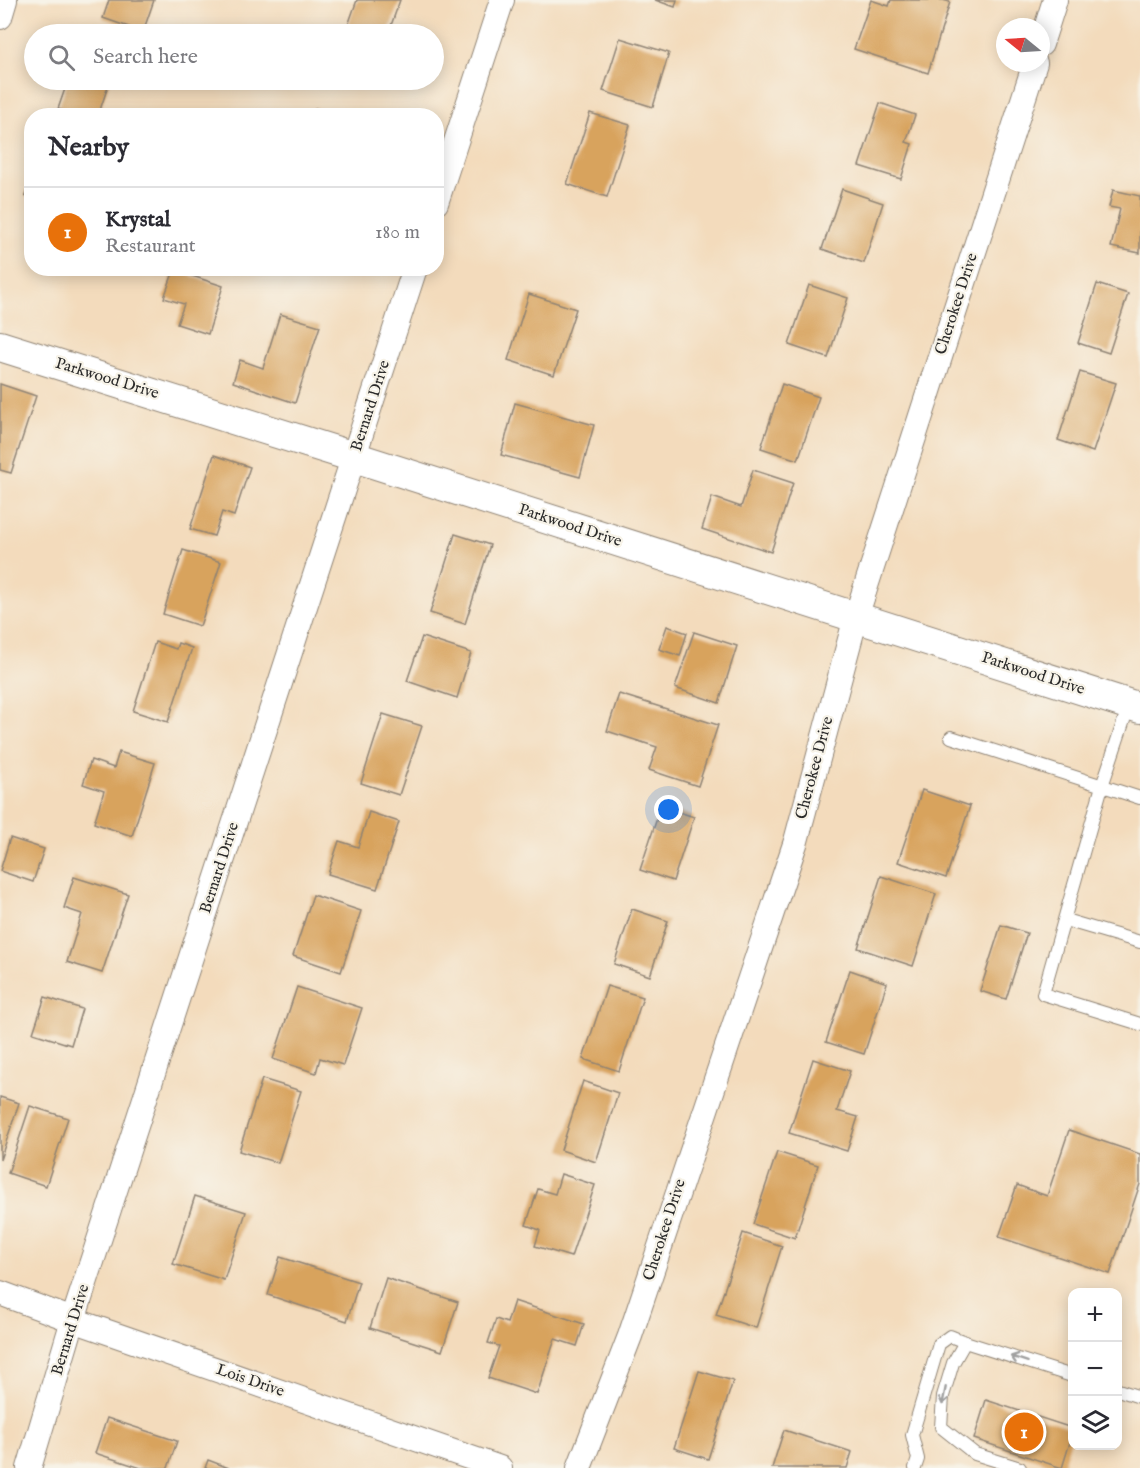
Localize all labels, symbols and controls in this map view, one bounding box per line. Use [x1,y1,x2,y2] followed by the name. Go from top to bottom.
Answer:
[996,18,1050,72] north arrow
[24,24,444,90] search box
[45,41,78,74] icon: search
[93,43,198,71] text: Search here
[48,131,129,164] text: Nearby
[105,206,171,234] text: Krystal
[64,220,71,245] text: 1
[375,220,420,245] text: 180 m
[105,234,196,259] text: Restaurant
[931,251,983,357] street label: Cherokee Drive
[53,354,161,404] street label: Parkwood Drive
[347,358,395,454] street label: Bernard Drive
[516,500,624,552] street label: Parkwood Drive
[979,648,1087,700] street label: Parkwood Drive
[792,714,838,822] street label: Cherokee Drive
[654,795,683,824] your location
[196,820,244,916] street label: Bernard Drive
[639,1177,691,1283] street label: Cherokee Drive
[48,1282,94,1378] street label: Bernard Drive
[1068,1288,1122,1450] map controls
[1068,1288,1122,1342] button: +
[1068,1342,1122,1396] button: −
[1010,1353,1029,1364] one-way arrow
[213,1360,287,1402] street label: Lois Drive
[938,1386,949,1405] one-way arrow
[1068,1396,1122,1450] button: layers
[1004,1410,1044,1454] pin: 1

